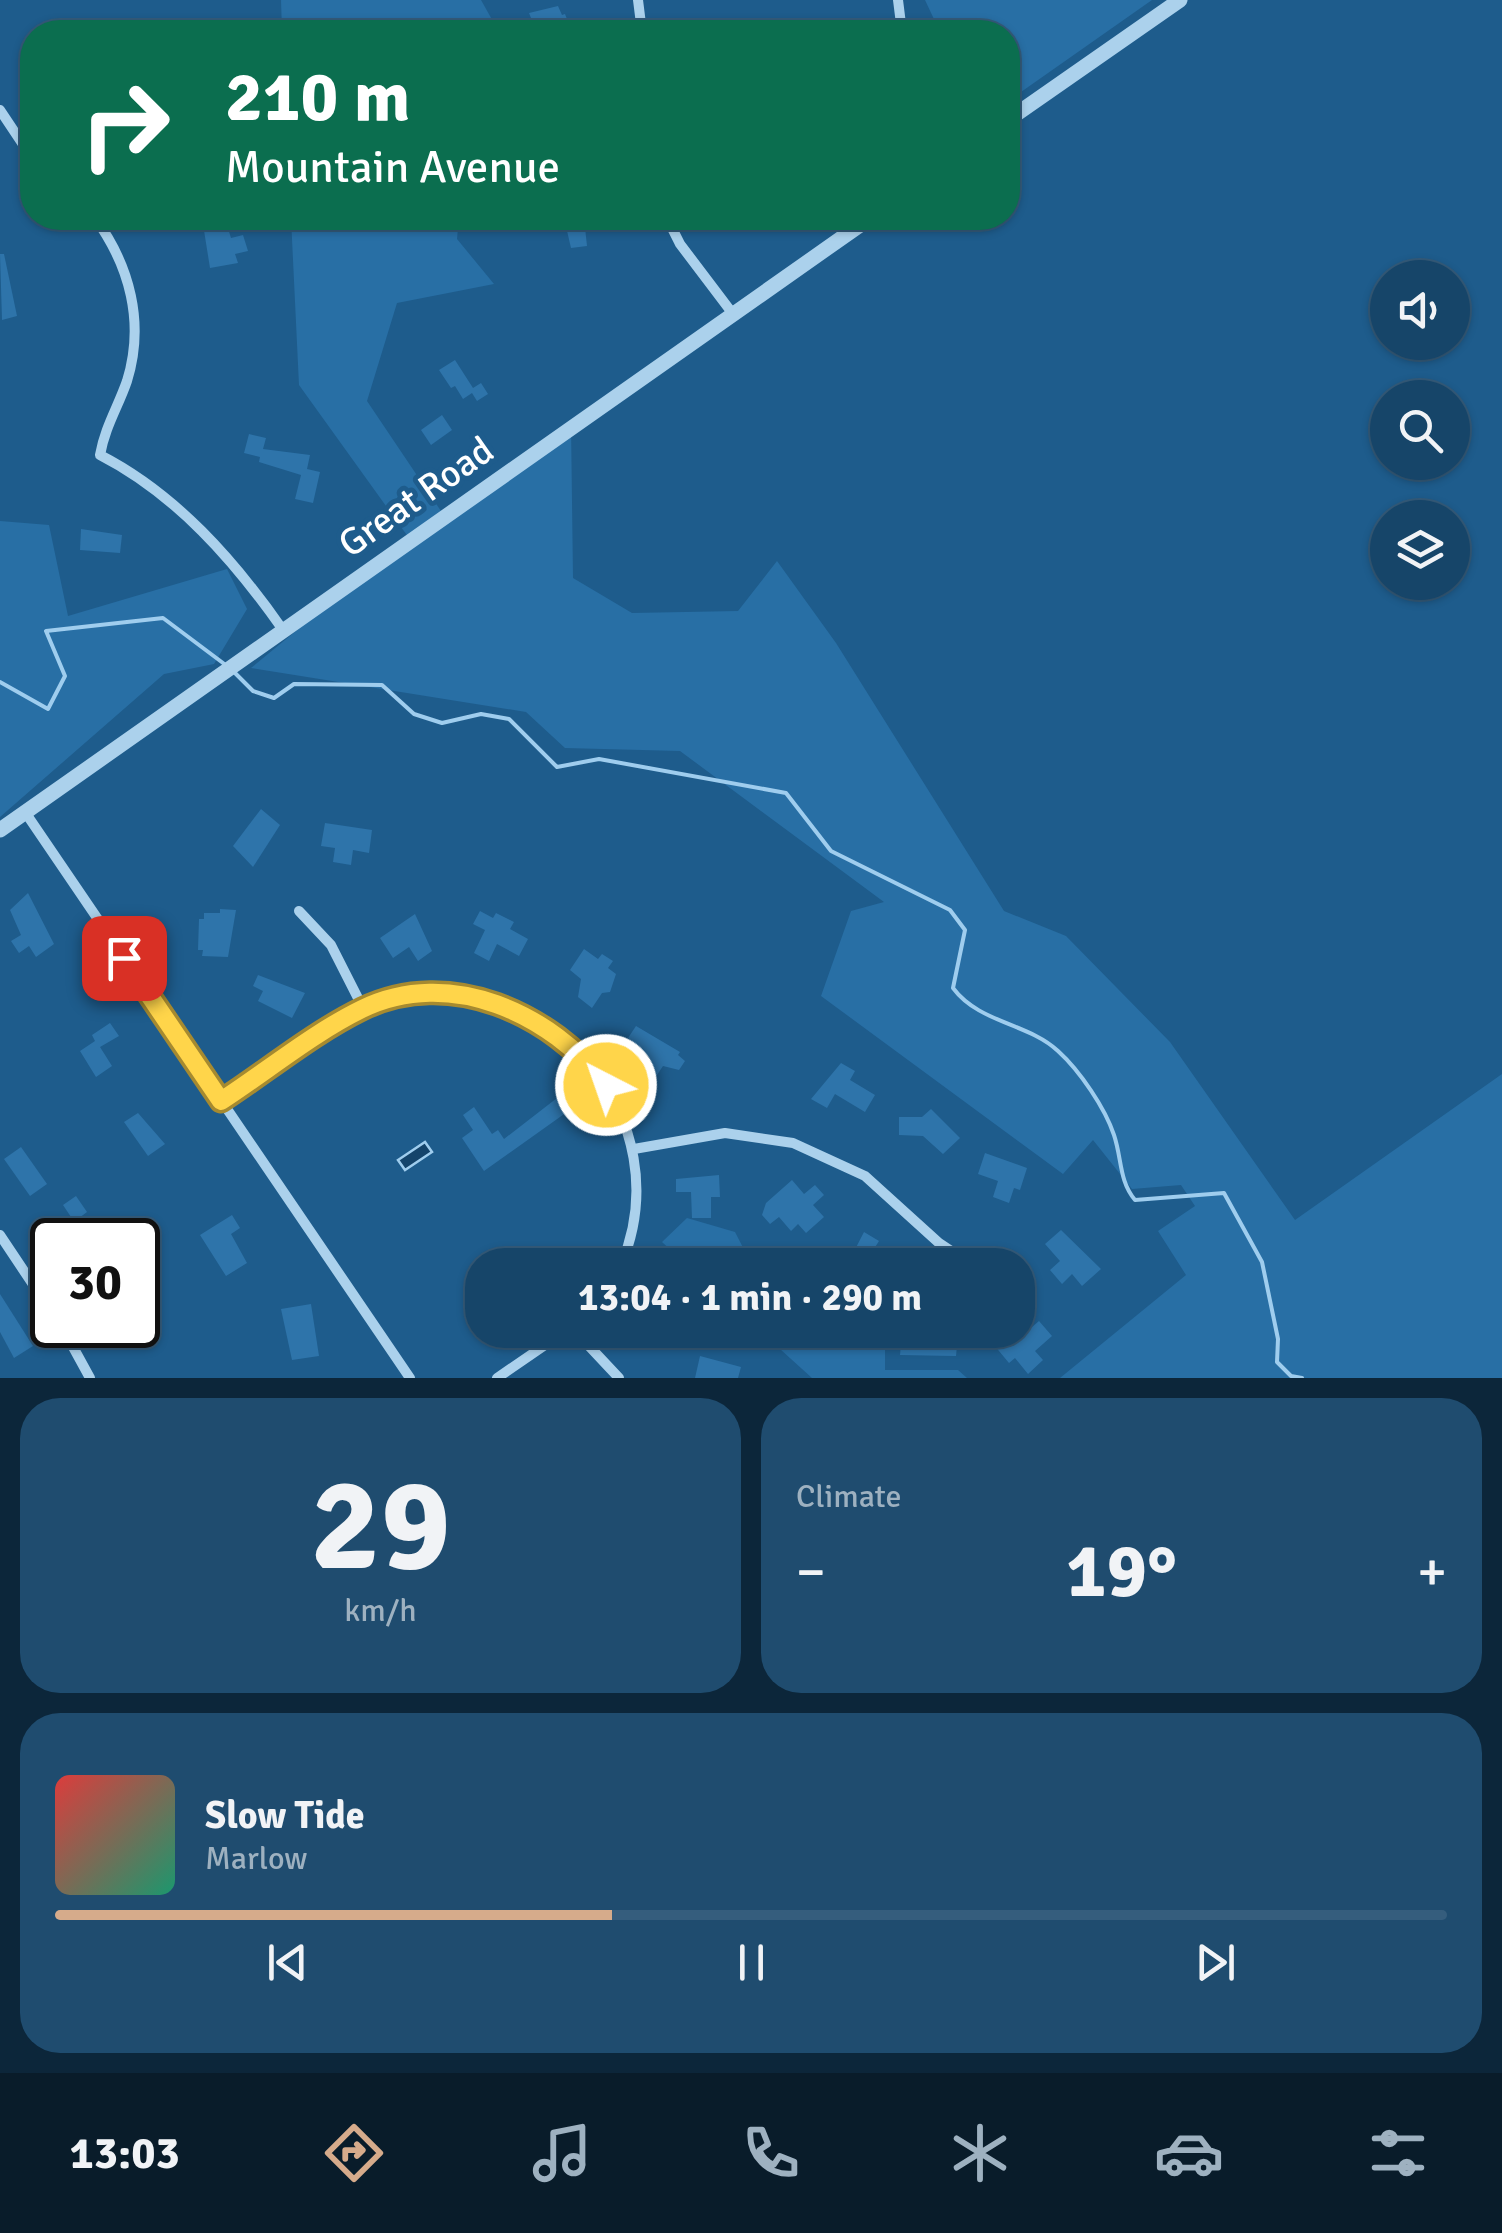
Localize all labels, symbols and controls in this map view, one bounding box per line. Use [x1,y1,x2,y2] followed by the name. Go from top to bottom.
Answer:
[225,54,410,140] text: 210 m
[60,60,190,190] icon: right
[225,140,560,195] text: Mountain Avenue
[1370,260,1470,600] map controls
[1370,260,1470,360] button: sound
[1370,380,1470,480] button: search
[329,427,503,567] street label: Great Road
[1370,500,1470,600] button: layers
[82,916,167,1001] pin
[97,931,152,986] icon: arrive
[554,1033,658,1137] position arrow
[30,1218,160,1348] speed limit sign: 30
[578,1274,922,1321] text: 13:04 · 1 min · 290 m
[310,1446,451,1606] text: 29
[796,1477,902,1516] text: Climate
[1066,1525,1177,1618] text: 19°
[796,1538,826,1606] text: −
[1417,1538,1447,1606] text: +
[344,1591,417,1630] text: km/h
[205,1792,365,1839] text: Slow Tide
[205,1839,307,1878] text: Marlow
[260,1935,315,1990] icon: previous
[724,1935,779,1990] icon: pause
[1188,1935,1243,1990] icon: next
[319,2118,389,2188] icon: directions
[527,2118,597,2188] icon: music
[736,2118,806,2188] icon: phone
[945,2118,1015,2188] icon: climate
[1154,2118,1224,2188] icon: car
[1363,2118,1433,2188] icon: filters
[69,2126,180,2181] text: 13:03

